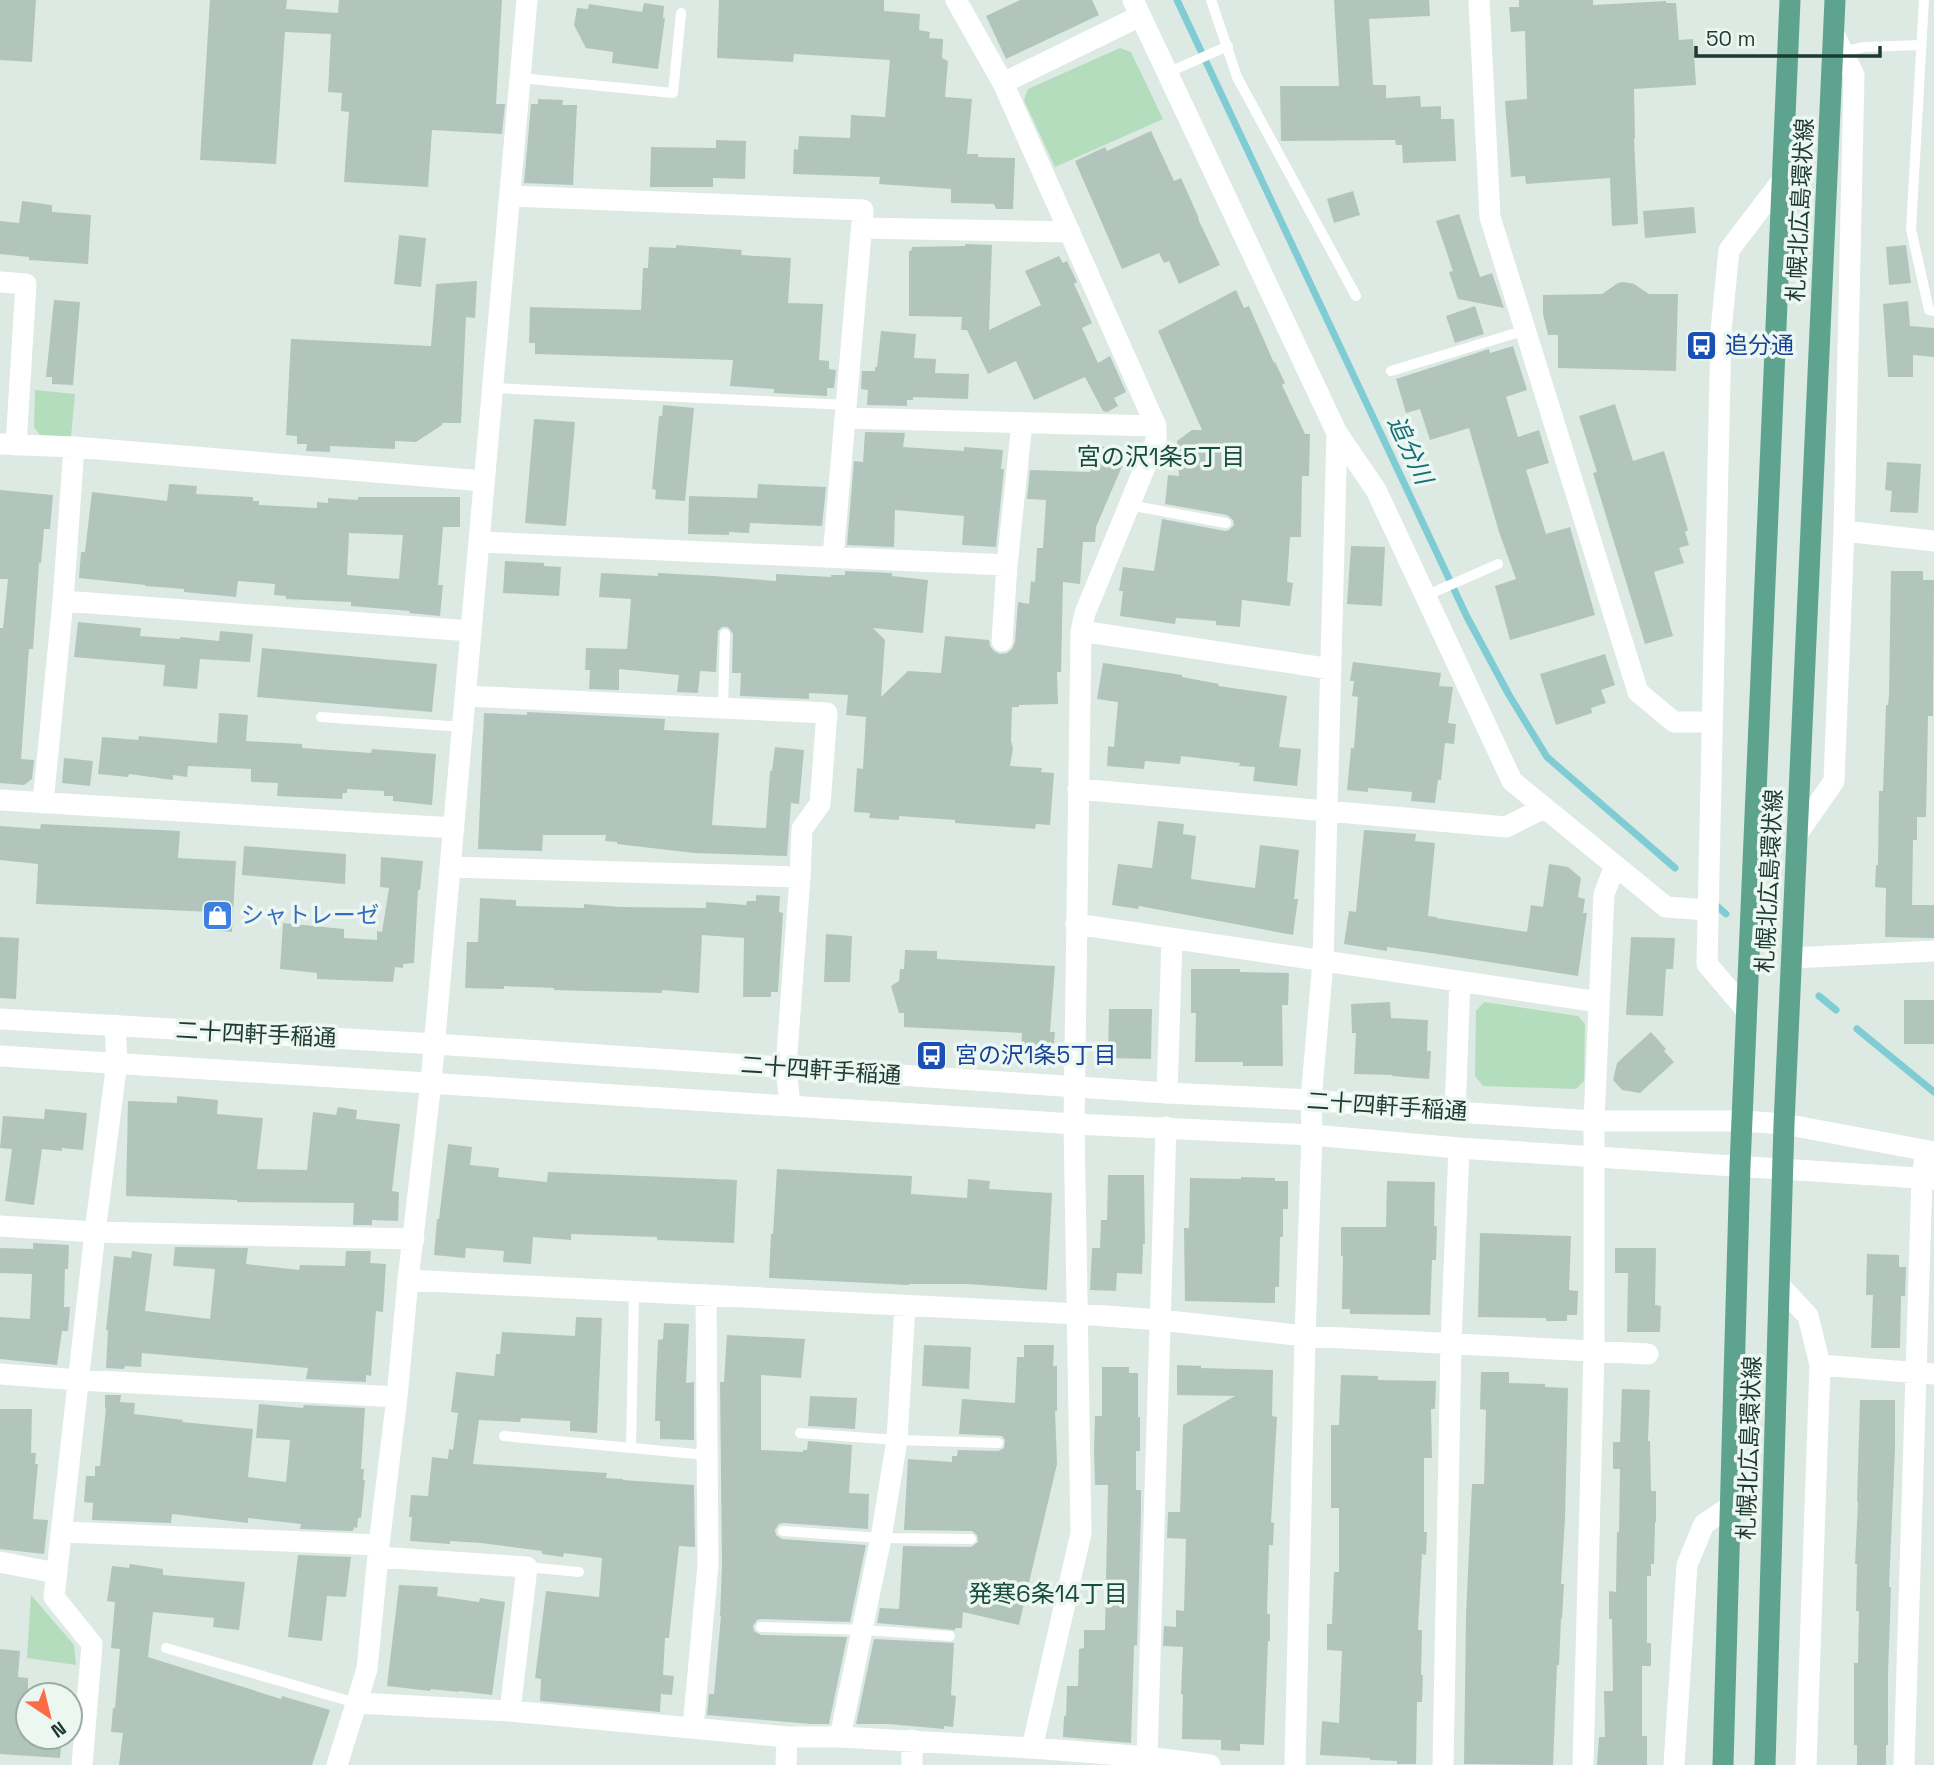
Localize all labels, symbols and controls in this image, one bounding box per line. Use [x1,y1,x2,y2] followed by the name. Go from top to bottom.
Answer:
[1696,14,1880,58] scale bar
[1706,25,1756,52] text: 50 m
[1780,117,1820,303] street label: 札幌北広島環状線
[1685,328,1719,362] bus stop icon: 追分通
[1725,330,1794,360] place label: 追分通
[1381,411,1441,492] water label: 追分川
[1077,441,1245,472] district label: 宮の沢1条5丁目
[1749,788,1789,974] street label: 札幌北広島環状線
[201,898,235,932] shop icon: シャトレーゼ
[241,900,379,930] place label: シャトレーゼ
[175,1015,337,1053] street label: 二十四軒手稲通
[915,1038,949,1072] bus stop icon: 宮の沢1条5丁目
[955,1040,1116,1070] place label: 宮の沢1条5丁目
[740,1049,902,1091] street label: 二十四軒手稲通
[1306,1085,1468,1127] street label: 二十四軒手稲通
[1731,1356,1767,1540] street label: 札幌北広島環状線
[968,1578,1128,1609] district label: 発寒6条14丁目
[14,1681,84,1751] north arrow
[46,1716,71,1743] text: N

